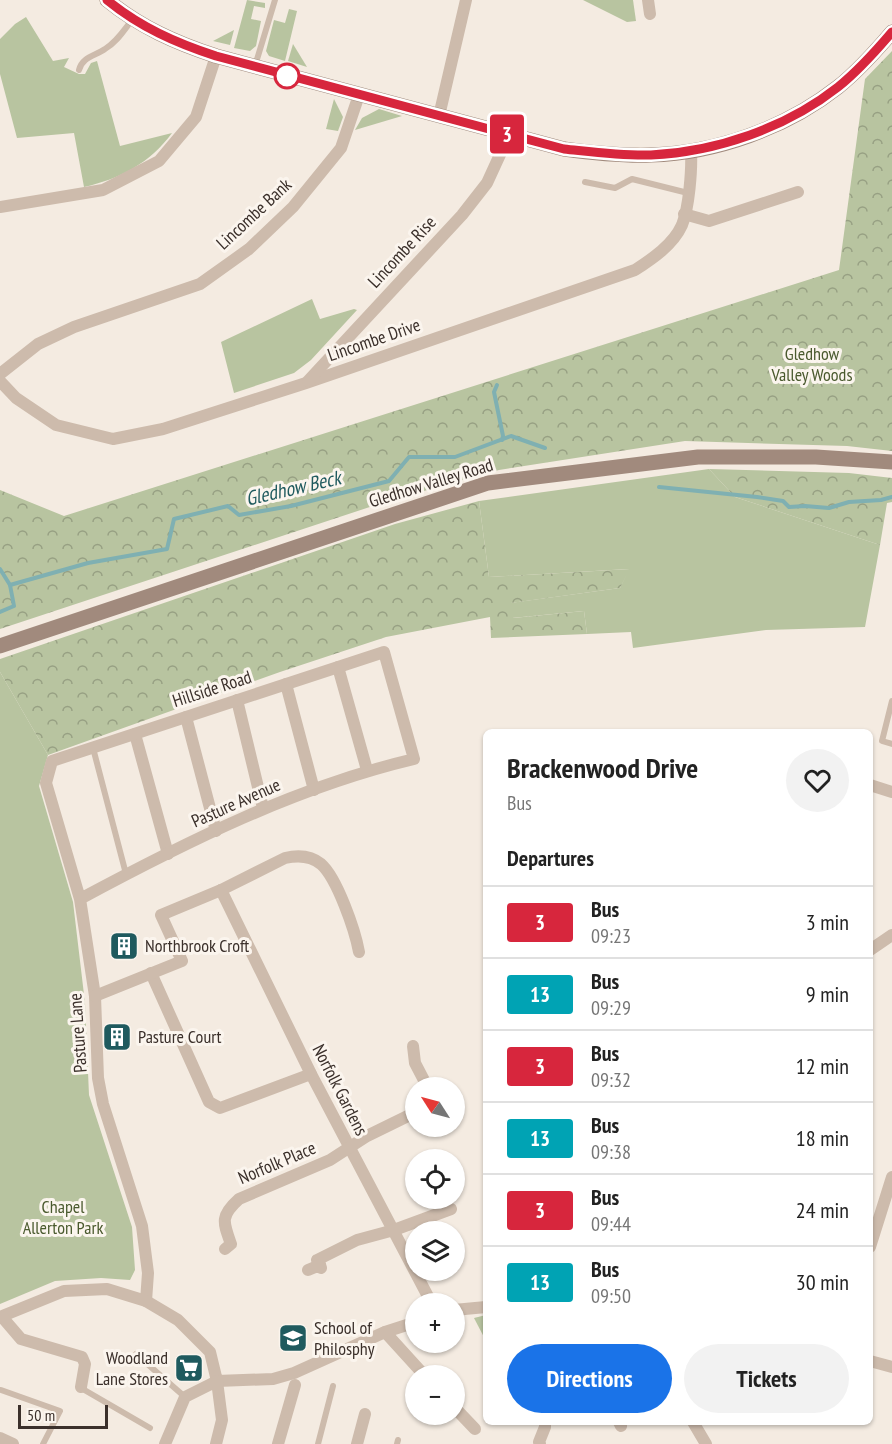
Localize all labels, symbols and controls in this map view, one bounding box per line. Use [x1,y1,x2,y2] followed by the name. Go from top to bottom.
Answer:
[274,63,300,89] unlabelled marker
[488,114,526,154] line badge: 3
[502,121,512,148] text: 3
[211,173,296,254] street label: Lincombe Bank
[363,211,441,292] street label: Lincombe Rise
[324,313,423,366] street label: Lincombe Drive
[771,342,852,386] park label: Gledhow Valley Woods
[366,453,496,512] street label: Gledhow Valley Road
[243,464,345,512] water label: Gledhow Beck
[169,665,254,712] street label: Hillside Road
[507,749,698,786] text: Brackenwood Drive
[786,749,849,812] button: heart
[188,773,284,832] street label: Pasture Avenue
[507,790,532,816] text: Bus
[507,844,594,872] text: Departures
[591,895,619,923] text: Bus
[806,908,849,936] text: 3 min
[535,909,545,936] text: 3
[591,923,631,949] text: 09:23
[108,930,140,962] building icon: Northbrook Croft
[145,934,249,957] place label: Northbrook Croft
[591,967,619,995] text: Bus
[806,980,849,1008] text: 9 min
[530,981,550,1008] text: 13
[63,993,92,1074] street label: Pasture Lane
[591,995,631,1021] text: 09:29
[101,1021,133,1053] building icon: Pasture Court
[138,1025,222,1048] place label: Pasture Court
[591,1039,619,1067] text: Bus
[308,1040,373,1139] street label: Norfolk Gardens
[796,1052,849,1080] text: 12 min
[535,1053,545,1080] text: 3
[591,1067,631,1093] text: 09:32
[405,1077,465,1137] north arrow
[405,1077,465,1425] map controls
[591,1111,619,1139] text: Bus
[796,1124,849,1152] text: 18 min
[530,1125,550,1152] text: 13
[234,1136,319,1189] street label: Norfolk Place
[591,1139,631,1165] text: 09:38
[405,1149,465,1209] button: locate
[591,1183,619,1211] text: Bus
[23,1195,103,1239] park label: Chapel Allerton Park
[796,1196,849,1224] text: 24 min
[535,1197,545,1224] text: 3
[591,1211,631,1237] text: 09:44
[405,1221,465,1281] button: layers
[591,1255,619,1283] text: Bus
[796,1268,849,1296] text: 30 min
[530,1269,550,1296] text: 13
[591,1283,631,1309] text: 09:50
[405,1293,465,1353] button: +
[314,1316,375,1360] place label: School of Philosphy
[277,1322,309,1354] school or university icon: School of Philosphy
[507,1344,672,1413] button: Directions
[684,1344,849,1413] button: Tickets
[96,1346,168,1390] place label: Woodland Lane Stores
[173,1352,205,1384] supermarket icon: Woodland Lane Stores
[405,1365,465,1425] button: −
[18,1402,108,1430] scale bar
[27,1405,55,1425] text: 50 m

